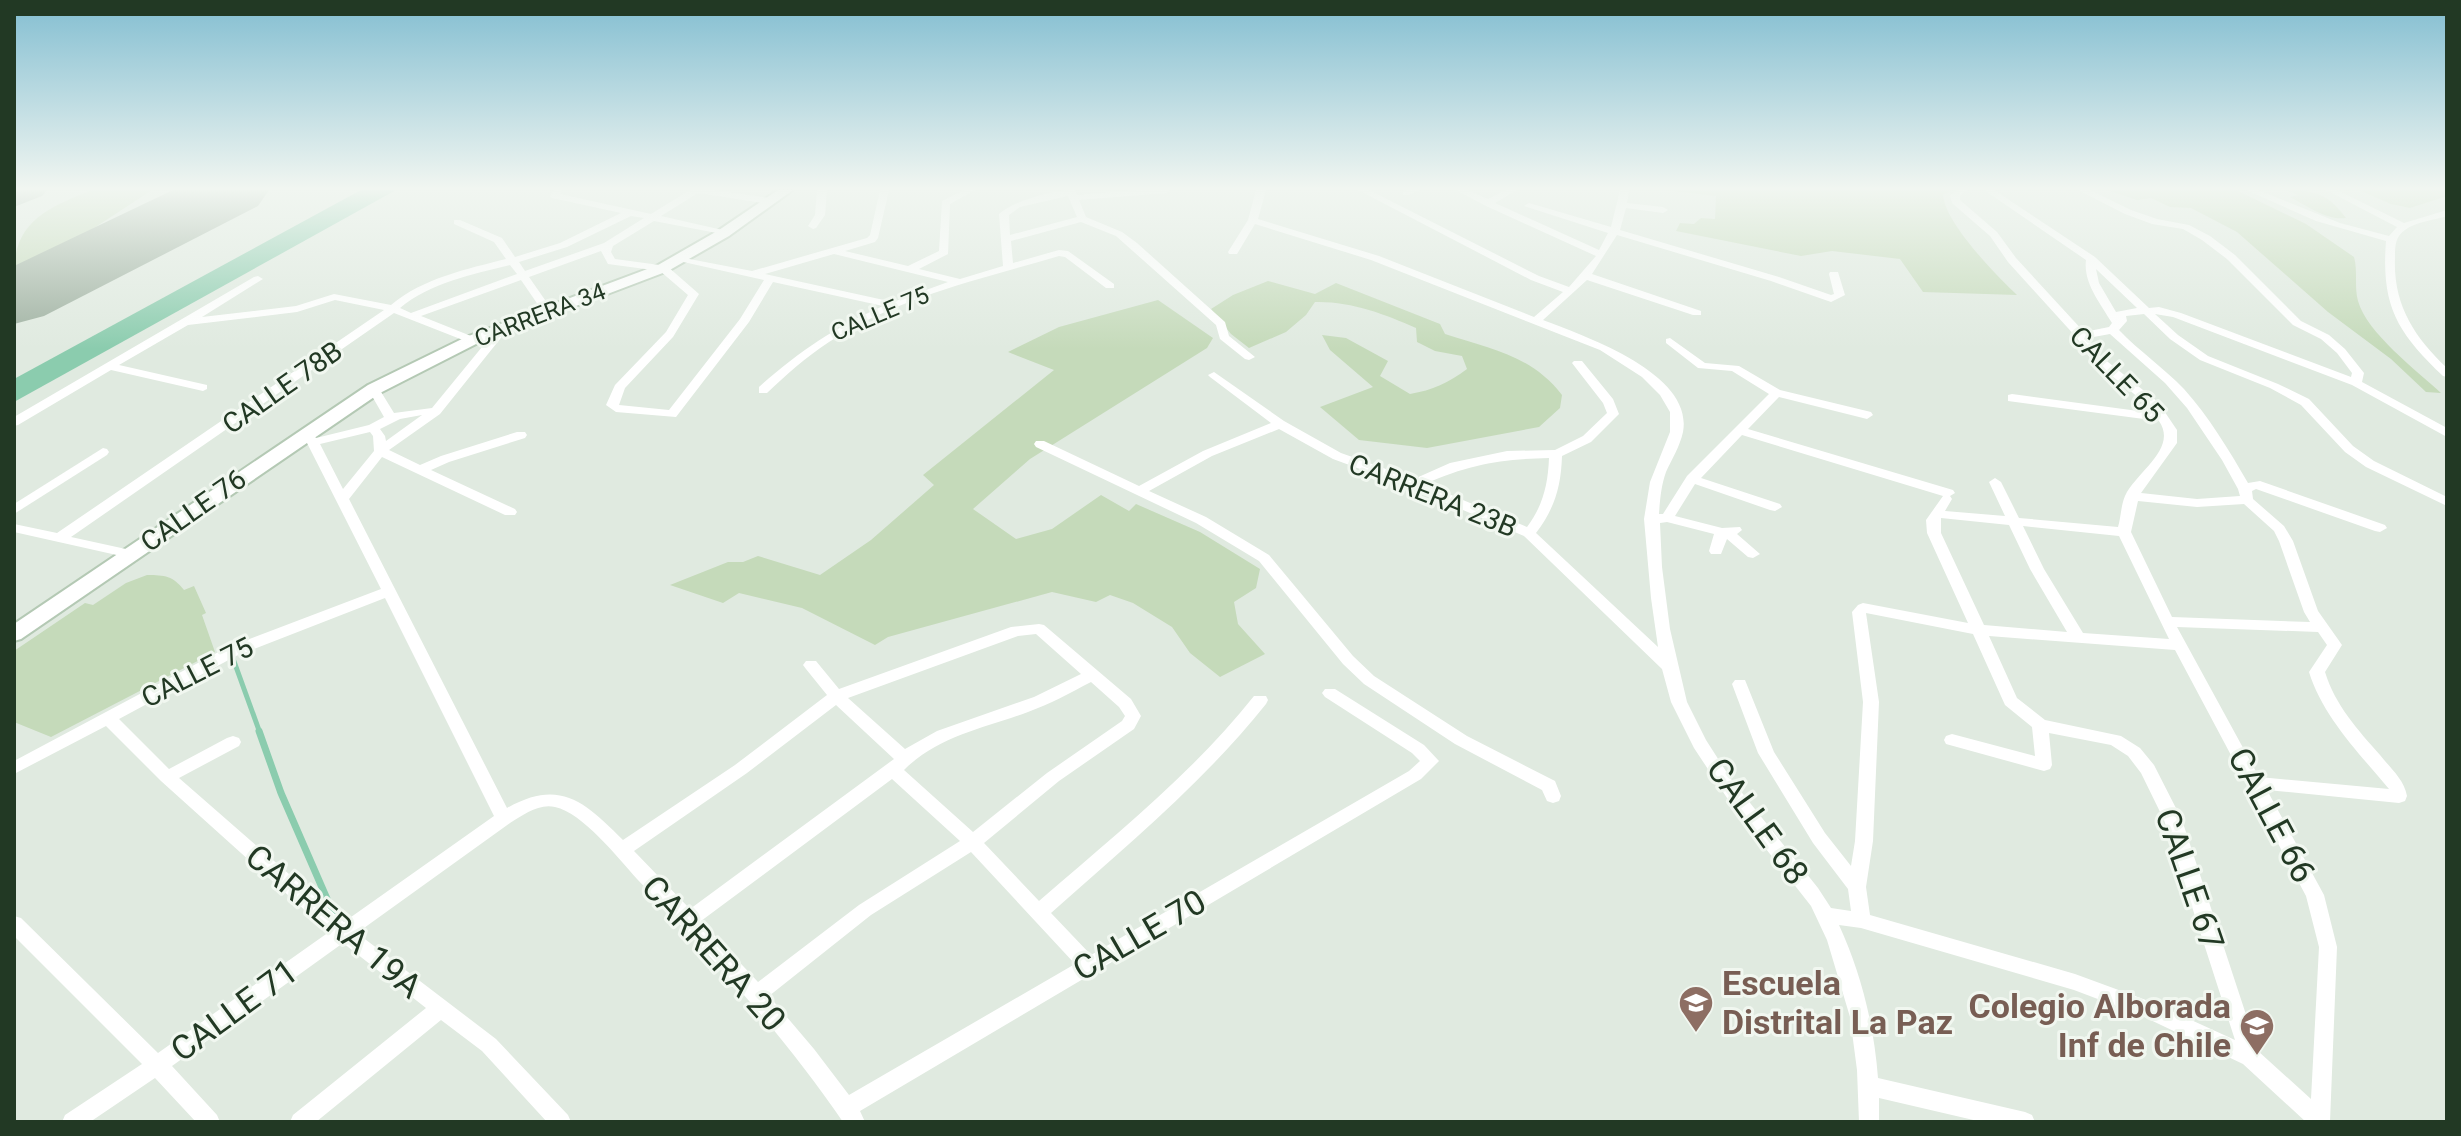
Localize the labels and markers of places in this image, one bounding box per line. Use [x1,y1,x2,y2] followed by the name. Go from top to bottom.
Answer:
[1722,963,1953,1042] place label: Escuela Distrital La Paz
[1677,984,1715,1034] school or university icon: Escuela Distrital La Paz
[1969,986,2231,1065] place label: Colegio Alborada Inf de Chile
[2238,1007,2276,1057] school or university icon: Colegio Alborada Inf de Chile

